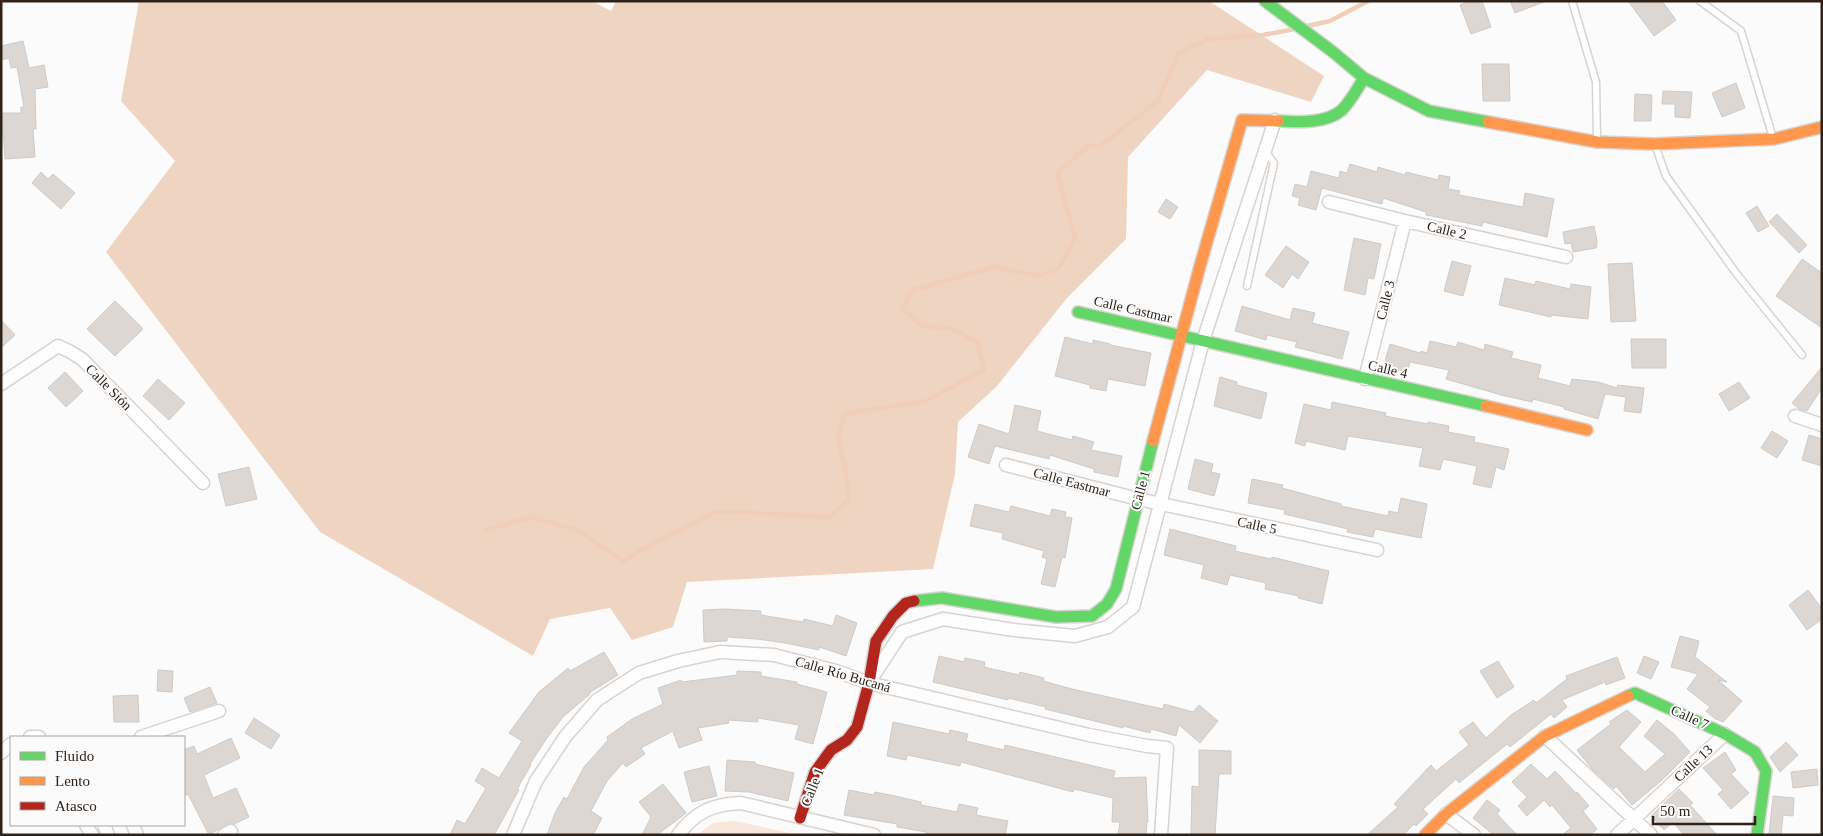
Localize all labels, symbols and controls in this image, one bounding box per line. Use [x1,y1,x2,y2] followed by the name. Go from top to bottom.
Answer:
[1426,219,1468,242] street label: Calle 2
[1373,279,1398,321] street label: Calle 3
[1092,293,1174,326] street label: Calle Castmar
[1367,358,1409,381] street label: Calle 4
[83,361,135,413] street label: Calle Sión
[1032,465,1112,500] street label: Calle Eastmar
[1128,469,1153,511] street label: Calle 1
[1236,514,1278,537] street label: Calle 5
[793,654,893,696] street label: Calle Río Bucaná
[1668,702,1711,732] street label: Calle 7
[10,736,185,826] legend
[1671,742,1716,785] street label: Calle 13
[55,748,94,764] text: Fluido
[798,766,827,809] street label: Calle 1
[55,773,90,789] text: Lento
[1653,794,1756,826] scale bar
[55,798,97,814] text: Atasco
[1660,803,1691,819] text: 50 m

